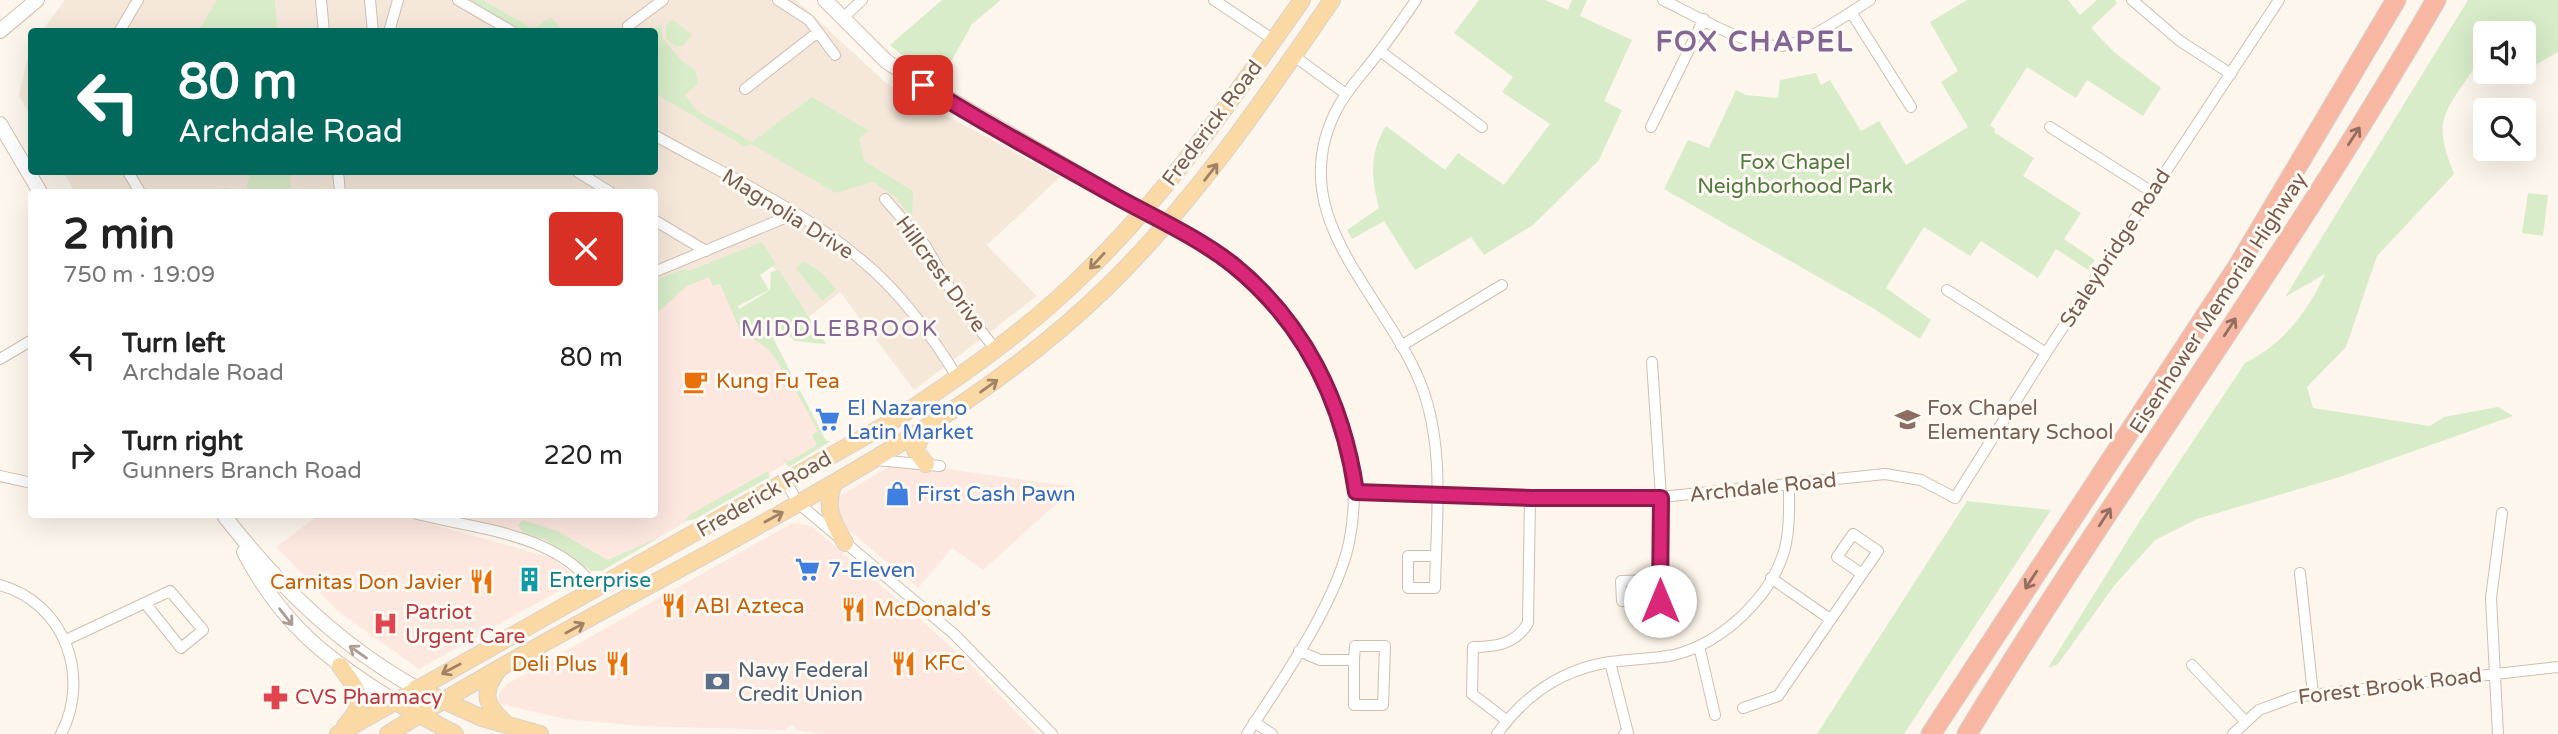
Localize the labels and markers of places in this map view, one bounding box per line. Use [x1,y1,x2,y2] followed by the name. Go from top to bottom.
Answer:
[893,55,953,115] pin
[682,367,710,395] cafe icon: Kung Fu Tea
[716,369,840,394] place label: Kung Fu Tea
[847,396,973,445] place label: El Nazareno Latin Market
[1927,396,2114,445] place label: Fox Chapel Elementary School
[813,406,841,434] supermarket icon: El Nazareno Latin Market
[1893,406,1921,434] school or university icon: Fox Chapel Elementary School
[883,480,911,508] shop icon: First Cash Pawn
[917,482,1076,507] place label: First Cash Pawn
[794,556,822,584] supermarket icon: 7-Eleven
[828,558,915,583] place label: 7-Eleven
[515,566,543,594] building icon: Enterprise
[468,568,496,596] restaurant icon: Carnitas Don Javier
[549,568,651,593] place label: Enterprise
[270,570,462,595] place label: Carnitas Don Javier
[660,592,688,620] restaurant icon: ABI Azteca
[694,594,805,619] place label: ABI Azteca
[840,595,868,623] restaurant icon: McDonald's
[874,597,991,622] place label: McDonald's
[405,600,526,649] place label: Patriot Urgent Care
[371,610,399,638] hospital icon: Patriot Urgent Care
[890,649,918,677] restaurant icon: KFC
[603,650,631,678] restaurant icon: Deli Plus
[924,651,965,676] place label: KFC
[512,652,597,677] place label: Deli Plus
[738,658,868,707] place label: Navy Federal Credit Union
[704,668,732,696] bank icon: Navy Federal Credit Union
[261,683,289,711] pharmacy icon: CVS Pharmacy
[295,685,443,710] place label: CVS Pharmacy

